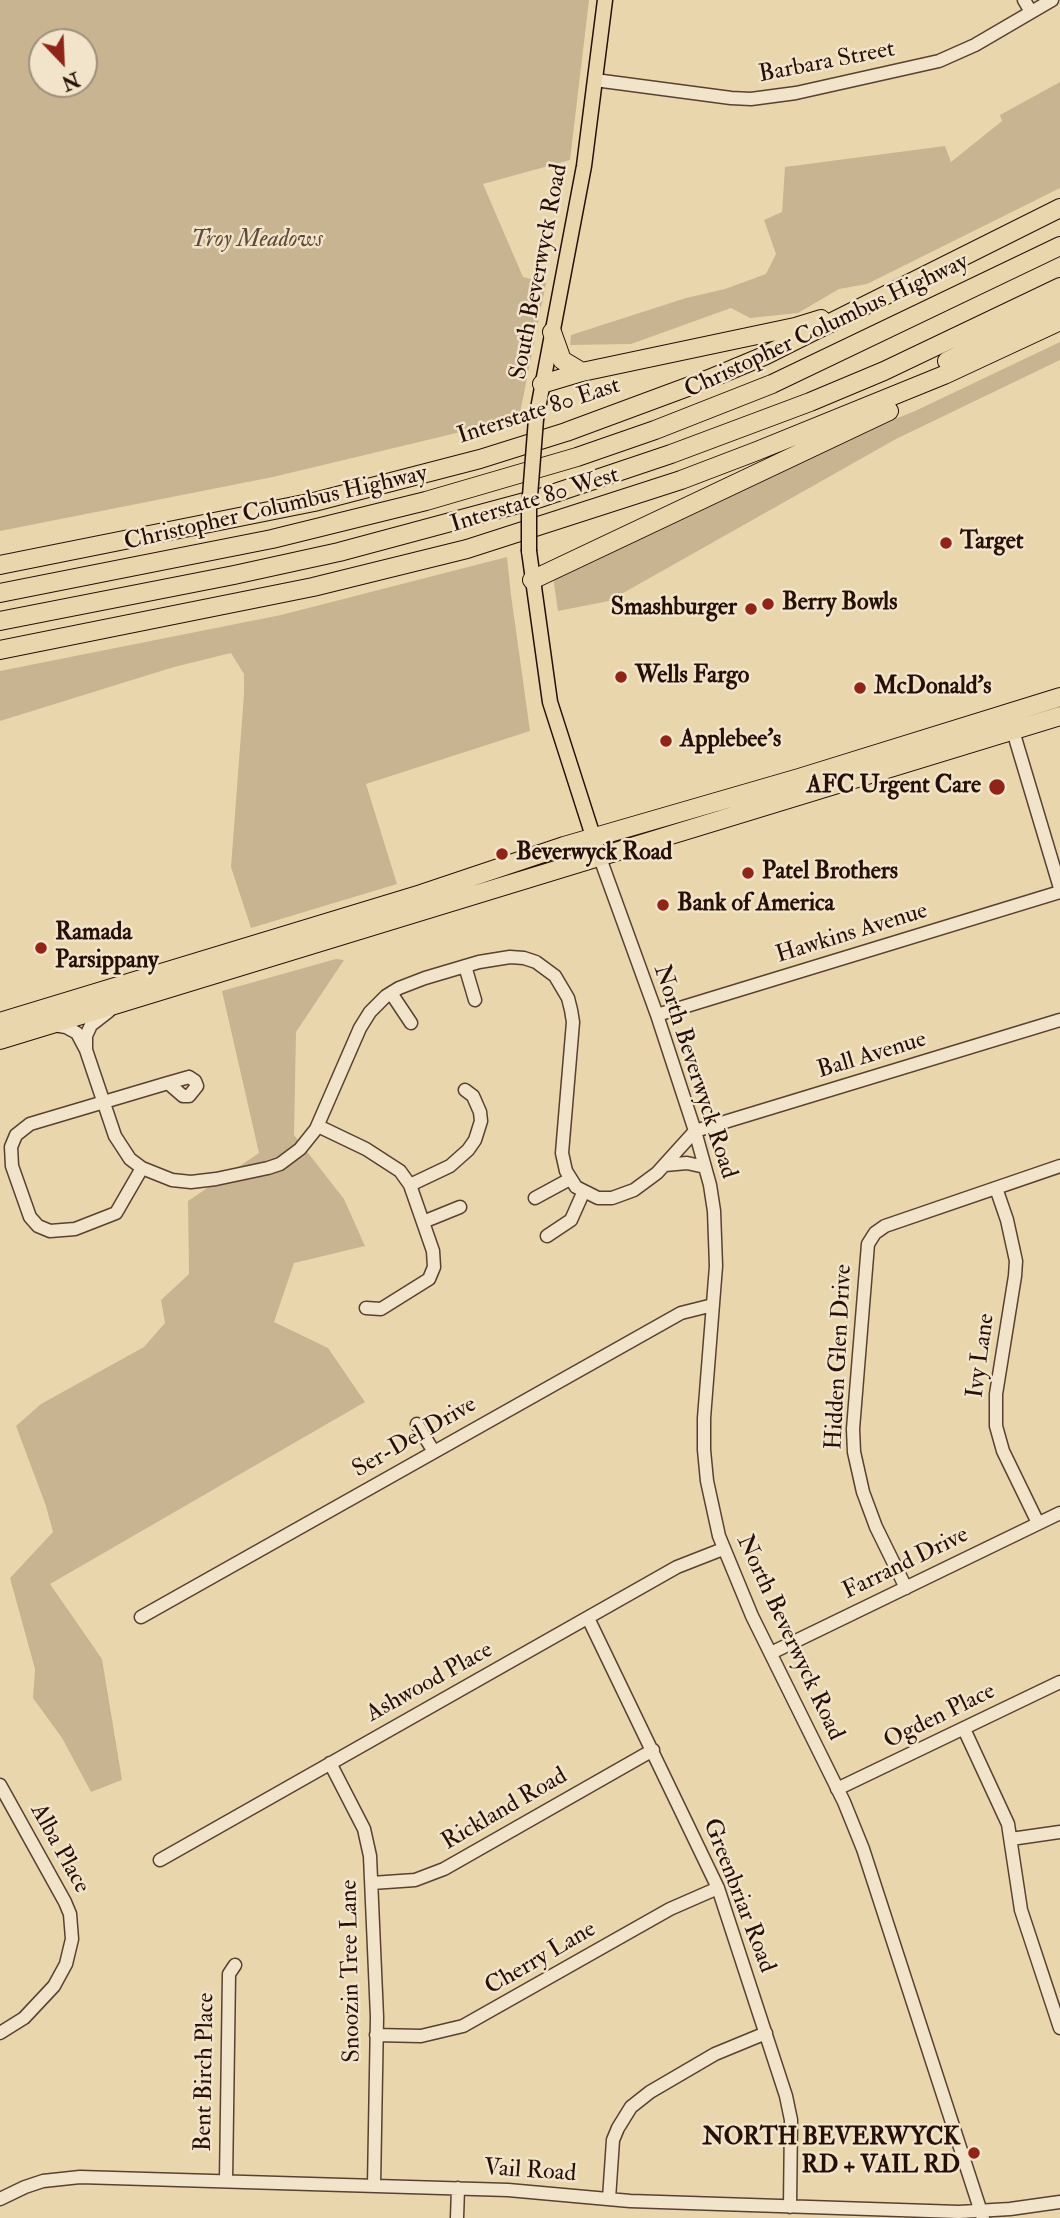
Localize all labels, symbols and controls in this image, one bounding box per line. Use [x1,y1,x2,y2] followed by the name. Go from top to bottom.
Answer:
[28,28,98,98] north arrow
[757,36,897,90] street label: Barbara Street
[58,66,83,95] text: N
[505,162,575,382] street label: South Beverwyck Road
[191,227,323,255] park label: Troy Meadows
[680,248,974,406] street label: Christopher Columbus Highway
[454,372,624,452] street label: Interstate 80 East
[122,460,430,558] street label: Christopher Columbus Highway
[447,462,623,540] street label: Interstate 80 West
[960,529,1023,557] place label: Target
[938,535,954,551] marker: Target
[782,590,897,618] place label: Berry Bowls
[611,595,737,623] place label: Smashburger
[760,596,776,612] marker: Berry Bowls
[743,601,759,617] marker: Smashburger
[635,663,749,691] place label: Wells Fargo
[613,669,629,685] marker: Wells Fargo
[874,674,992,702] place label: McDonald's
[852,680,868,696] marker: McDonald's
[680,727,781,755] place label: Applebee's
[658,733,674,749] marker: Applebee's
[807,773,981,801] place label: AFC Urgent Care
[987,777,1007,797] marker: AFC Urgent Care
[516,840,672,868] place label: Beverwyck Road
[494,846,510,862] marker: Beverwyck Road
[762,859,898,887] place label: Patel Brothers
[740,865,756,881] marker: Patel Brothers
[677,891,834,919] place label: Bank of America
[655,897,671,913] marker: Bank of America
[773,897,931,971] street label: Hawkins Avenue
[55,920,159,976] place label: Ramada Parsippany
[33,940,49,956] marker: Ramada Parsippany
[646,961,742,1183] street label: North Beverwyck Road
[814,1026,930,1086] street label: Ball Avenue
[821,1264,859,1450] street label: Hidden Glen Drive
[962,1312,1002,1400] street label: Ivy Lane
[348,1391,482,1485] street label: Ser-Del Drive
[839,1521,973,1607] street label: Farrand Drive
[729,1531,849,1745] street label: North Beverwyck Road
[362,1636,498,1730] street label: Ashwood Place
[880,1678,1000,1756] street label: Ogden Place
[437,1763,573,1857] street label: Rickland Road
[23,1799,95,1899] street label: Alba Place
[695,1815,781,1977] street label: Greenbriar Road
[336,1879,368,2063] street label: Snoozin Tree Lane
[480,1916,602,2002] street label: Cherry Lane
[190,1992,222,2152] street label: Bent Birch Place
[703,2125,960,2181] place label: NORTH BEVERWYCK RD + VAIL RD
[966,2145,982,2161] marker: NORTH BEVERWYCK RD + VAIL RD
[483,2154,577,2190] street label: Vail Road

